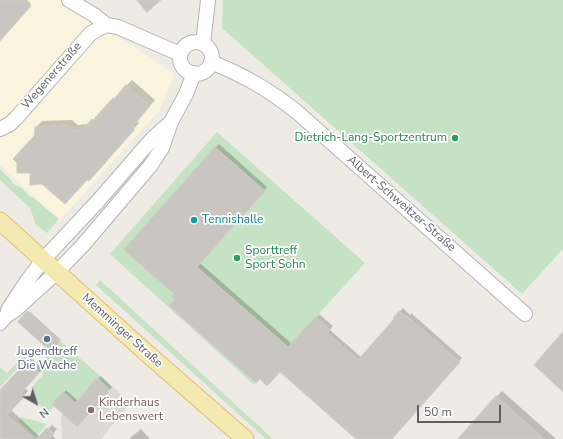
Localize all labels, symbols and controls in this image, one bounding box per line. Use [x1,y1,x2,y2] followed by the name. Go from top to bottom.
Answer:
[19,40,85,112] street label: Wegenerstraße
[295,131,447,145] place label: Dietrich-Lang-Sportzentrum
[450,133,460,143] marker: Dietrich-Lang-Sportzentrum
[344,153,458,255] street label: Albert-Schweitzer-Straße
[202,213,263,227] place label: Tennishalle
[189,215,199,225] marker: Tennishalle
[245,244,306,272] place label: Sporttreff Sport Sohn
[232,253,242,263] marker: Sporttreff Sport Sohn
[79,291,165,371] street label: Memminger Straße
[42,334,52,344] marker: Jugendtreff Die Wache
[17,345,77,373] place label: Jugendtreff Die Wache
[16,383,56,423] north arrow
[99,396,163,424] place label: Kinderhaus Lebenswert
[419,397,503,423] scale bar
[36,404,52,421] text: N
[424,404,452,420] text: 50 m
[86,405,96,415] marker: Kinderhaus Lebenswert

